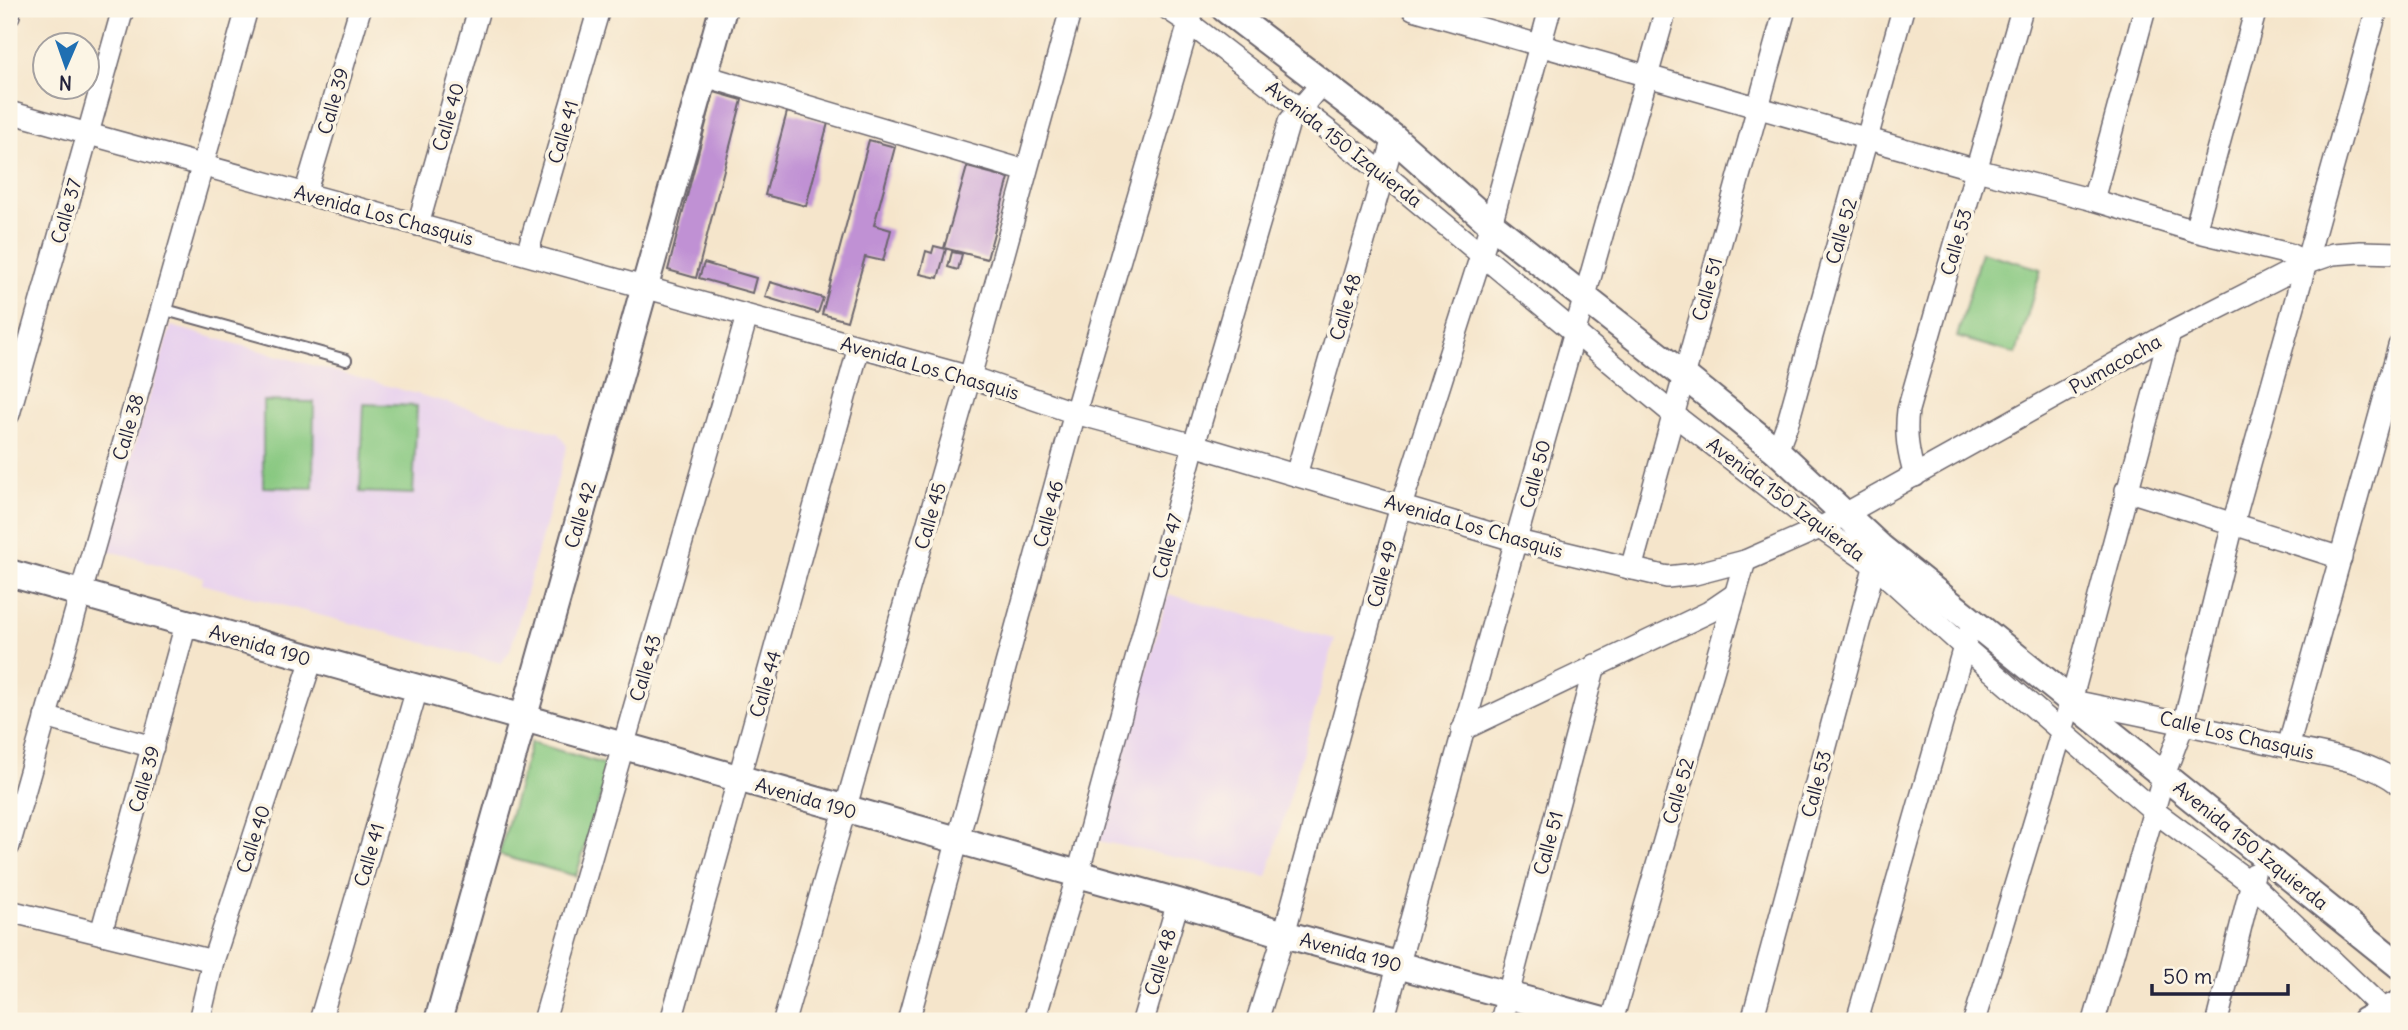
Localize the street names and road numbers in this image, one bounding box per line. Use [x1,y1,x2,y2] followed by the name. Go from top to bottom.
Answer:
[312,65,354,137] street label: Calle 39
[1261,76,1427,213] street label: Avenida 150 Izquierda
[427,80,469,154] street label: Calle 40
[543,98,583,166] street label: Calle 41
[45,176,87,246] street label: Calle 37
[292,179,476,251] street label: Avenida Los Chasquis
[1820,195,1862,267] street label: Calle 52
[1935,206,1977,278] street label: Calle 53
[1687,254,1727,324] street label: Calle 51
[1324,271,1366,343] street label: Calle 48
[2065,329,2165,399] street label: Pumacocha
[838,331,1022,405] street label: Avenida Los Chasquis
[107,391,149,463] street label: Calle 38
[1702,432,1870,566] street label: Avenida 150 Izquierda
[1514,437,1556,511] street label: Calle 50
[1028,478,1068,550] street label: Calle 46
[559,479,601,551] street label: Calle 42
[909,480,951,552] street label: Calle 45
[1382,489,1566,563] street label: Avenida Los Chasquis
[1147,511,1187,581] street label: Calle 47
[1362,538,1402,610] street label: Calle 49
[207,619,313,671] street label: Avenida 190
[624,632,666,704] street label: Calle 43
[744,648,786,720] street label: Calle 44
[2157,706,2317,764] street label: Calle Los Chasquis
[123,743,165,815] street label: Calle 39
[1796,748,1836,820] street label: Calle 53
[1657,755,1699,827] street label: Calle 52
[753,772,859,824] street label: Avenida 190
[2169,775,2333,915] street label: Avenida 150 Izquierda
[231,802,275,876] street label: Calle 40
[1528,809,1568,877] street label: Calle 51
[349,821,389,889] street label: Calle 41
[1139,926,1181,998] street label: Calle 48
[1298,927,1404,977] street label: Avenida 190

